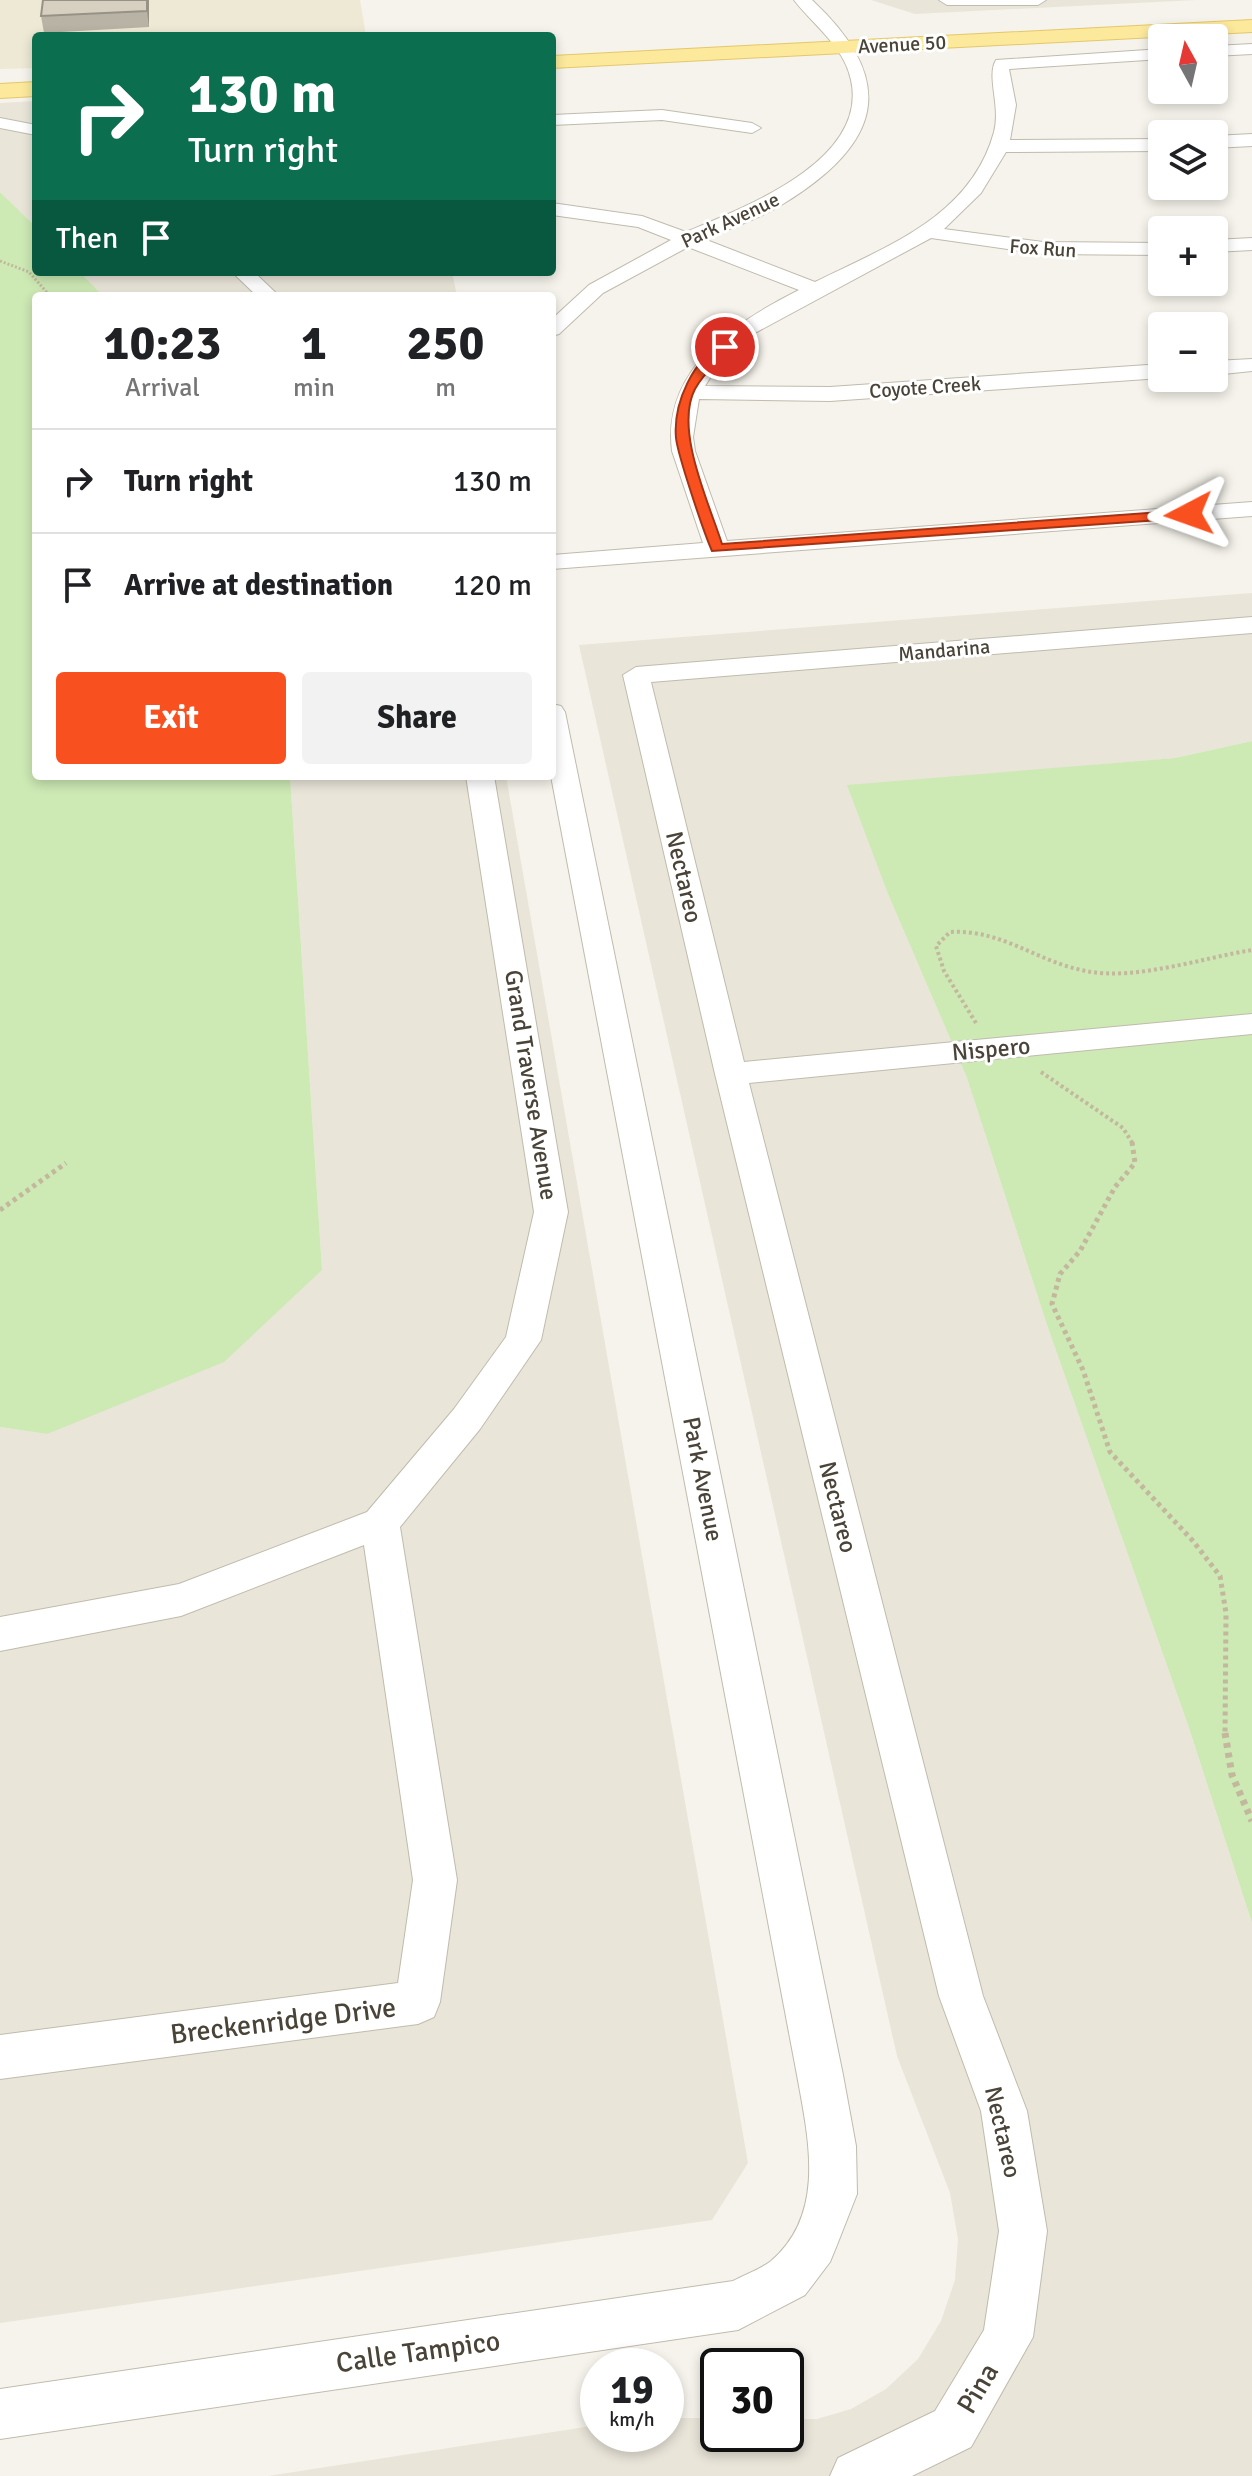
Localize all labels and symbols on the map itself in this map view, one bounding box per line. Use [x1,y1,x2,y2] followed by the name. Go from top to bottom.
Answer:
[1148,24,1228,104] north arrow
[857,30,947,59] street label: Avenue 50
[677,187,783,254] street label: Park Avenue
[1009,234,1077,263] street label: Fox Run
[691,313,759,381] pin
[868,371,982,404] street label: Coyote Creek
[1147,472,1231,556] position arrow
[897,634,991,667] street label: Mandarina
[659,828,709,926] street label: Nectareo
[498,968,564,1202] street label: Grand Traverse Avenue
[950,1031,1032,1067] street label: Nispero
[676,1414,730,1544] street label: Park Avenue
[812,1458,864,1556] street label: Nectareo
[168,1990,398,2052] street label: Breckenridge Drive
[978,2083,1028,2181] street label: Nectareo
[334,2324,502,2380] street label: Calle Tampico
[700,2348,804,2452] speed limit sign: 30
[950,2357,1006,2420] street label: Pina

